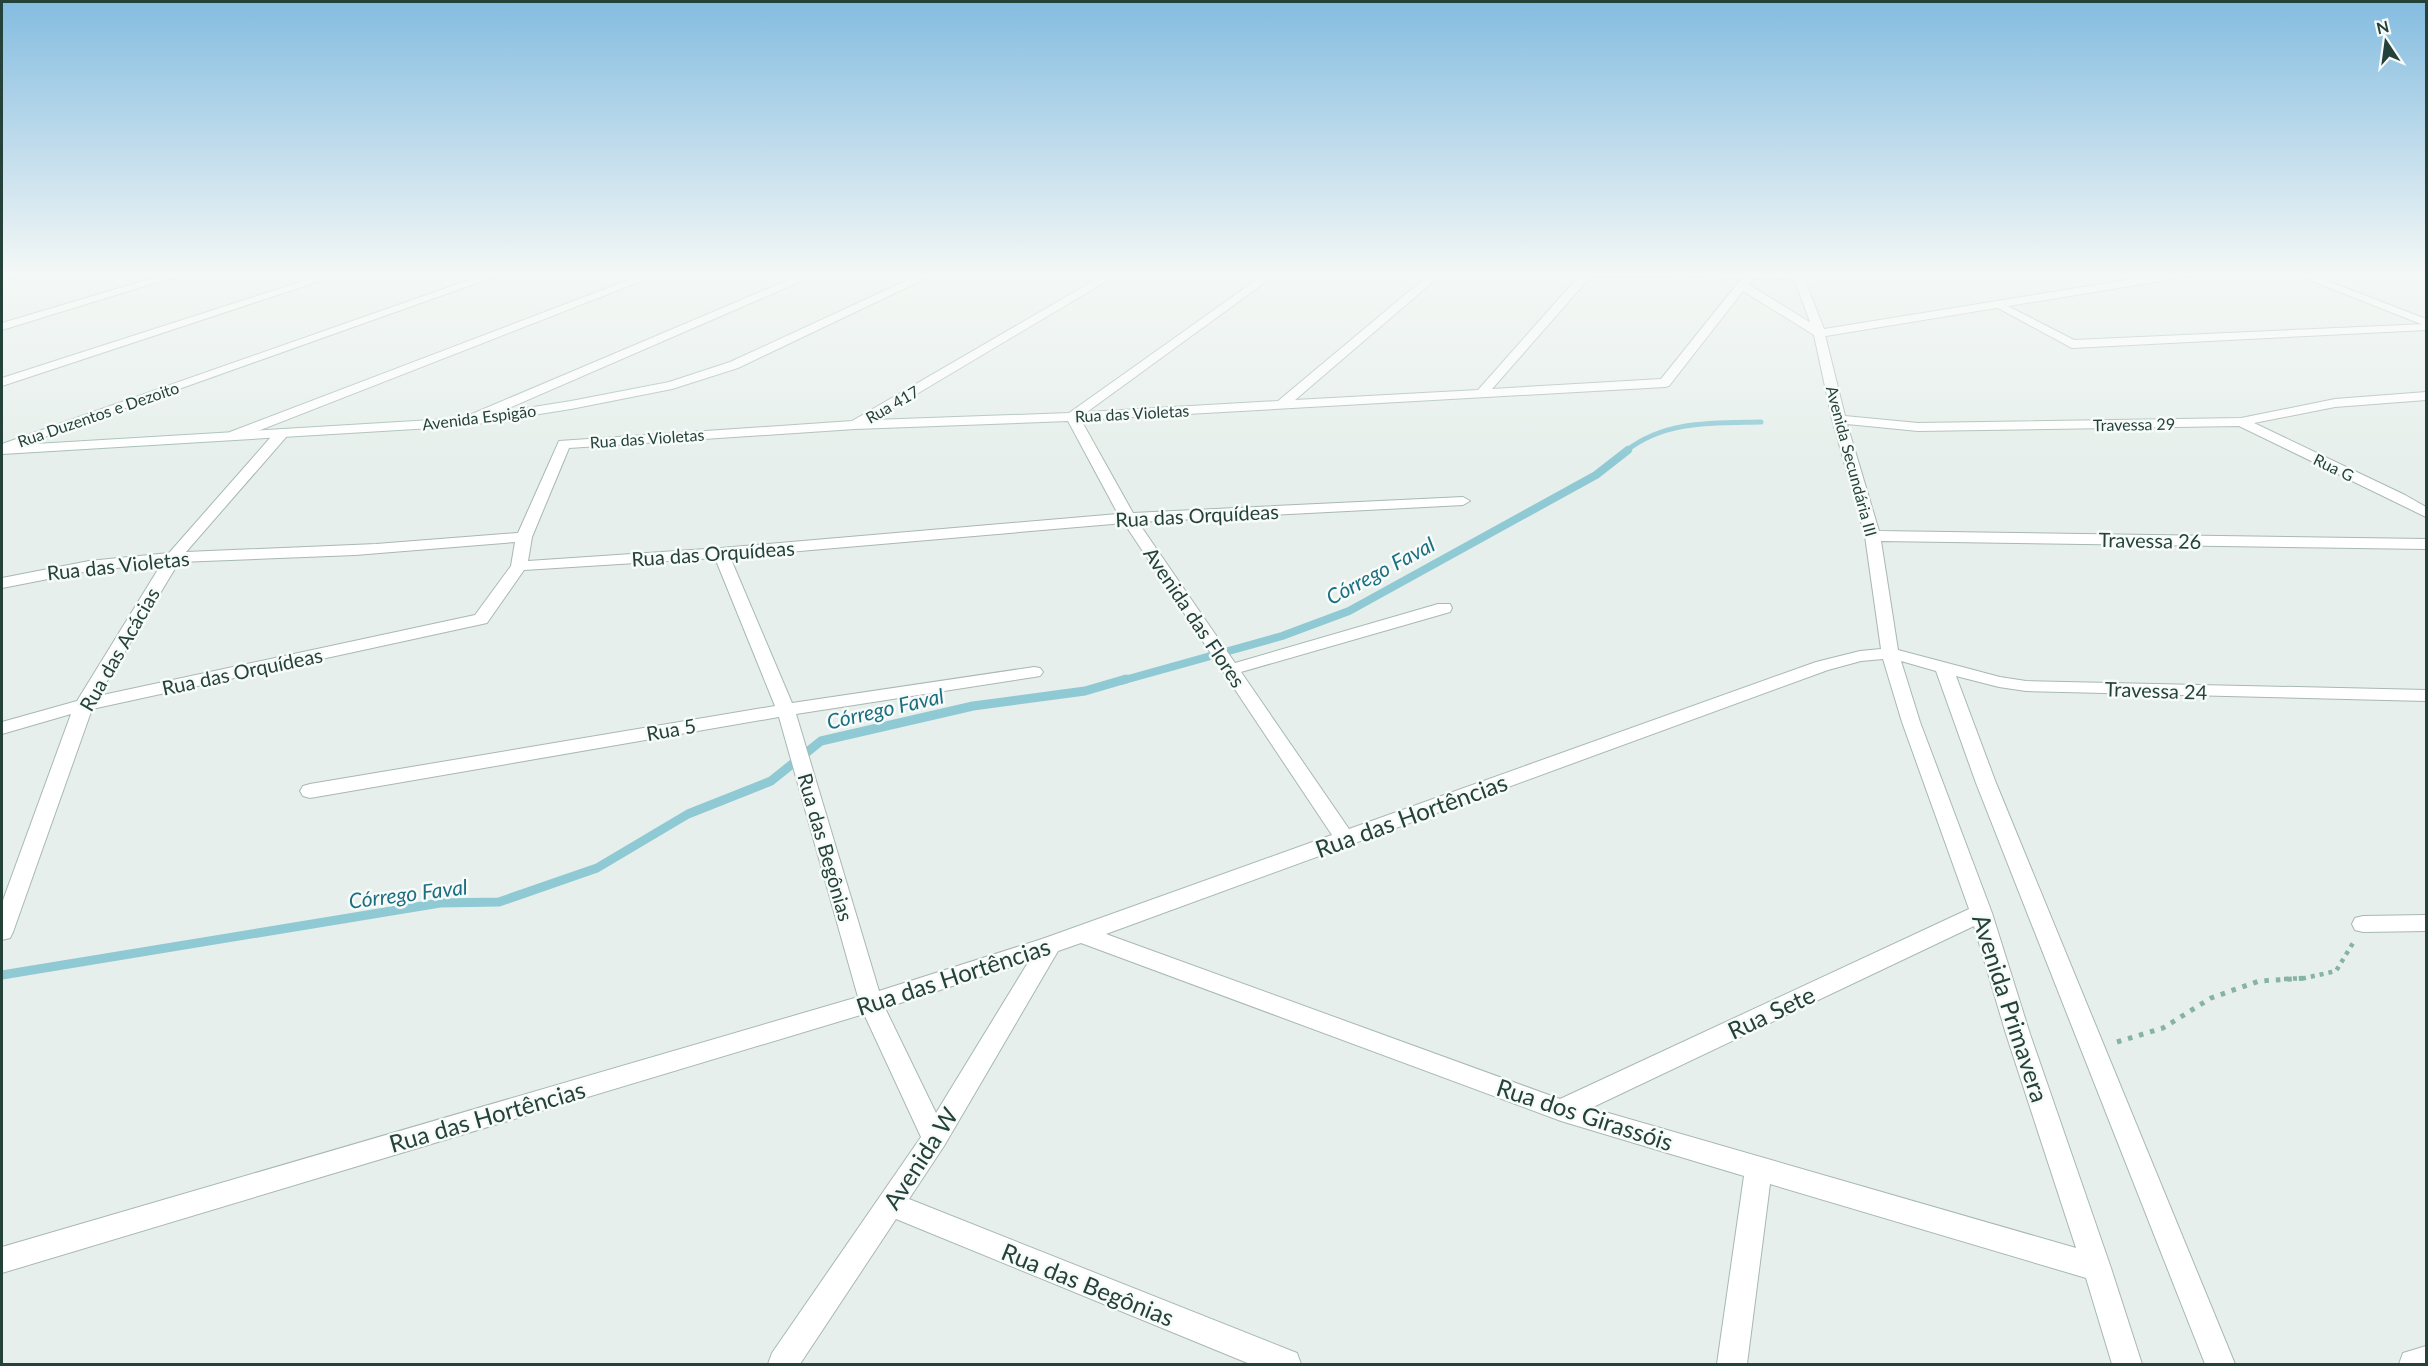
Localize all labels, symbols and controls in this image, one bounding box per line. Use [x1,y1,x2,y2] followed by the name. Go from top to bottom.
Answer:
[2356,12,2416,72] north arrow
[2374,16,2391,38] text: N
[15,377,181,451] street label: Rua Duzentos e Dezoito
[862,381,922,427] street label: Rua 417
[1823,384,1881,538] street label: Avenida Secundária III
[421,401,537,433] street label: Avenida Espigão
[1074,401,1190,425] street label: Rua das Violetas
[2093,414,2175,434] street label: Travessa 29
[589,425,705,451] street label: Rua das Violetas
[2311,449,2357,485] street label: Rua G
[1115,499,1279,531] street label: Rua das Orquídeas
[2098,527,2202,553] street label: Travessa 26
[1321,531,1439,609] water label: Córrego Faval
[631,535,795,571] street label: Rua das Orquídeas
[1139,542,1251,692] street label: Avenida das Flores
[46,546,190,584] street label: Rua das Violetas
[74,583,164,715] street label: Rua das Acácias
[160,642,324,700] street label: Rua das Orquídeas
[2104,676,2208,704] street label: Travessa 24
[824,682,946,734] water label: Córrego Faval
[644,713,698,745] street label: Rua 5
[1311,767,1511,863] street label: Rua das Hortências
[793,770,859,924] street label: Rua das Begônias
[347,873,469,913] water label: Córrego Faval
[1967,910,2055,1106] street label: Avenida Primavera
[852,931,1054,1021] street label: Rua das Hortências
[1723,979,1819,1045] street label: Rua Sete
[1493,1072,1677,1156] street label: Rua dos Girassóis
[386,1074,588,1158] street label: Rua das Hortências
[876,1102,964,1214] street label: Avenida W
[998,1236,1178,1332] street label: Rua das Begônias

